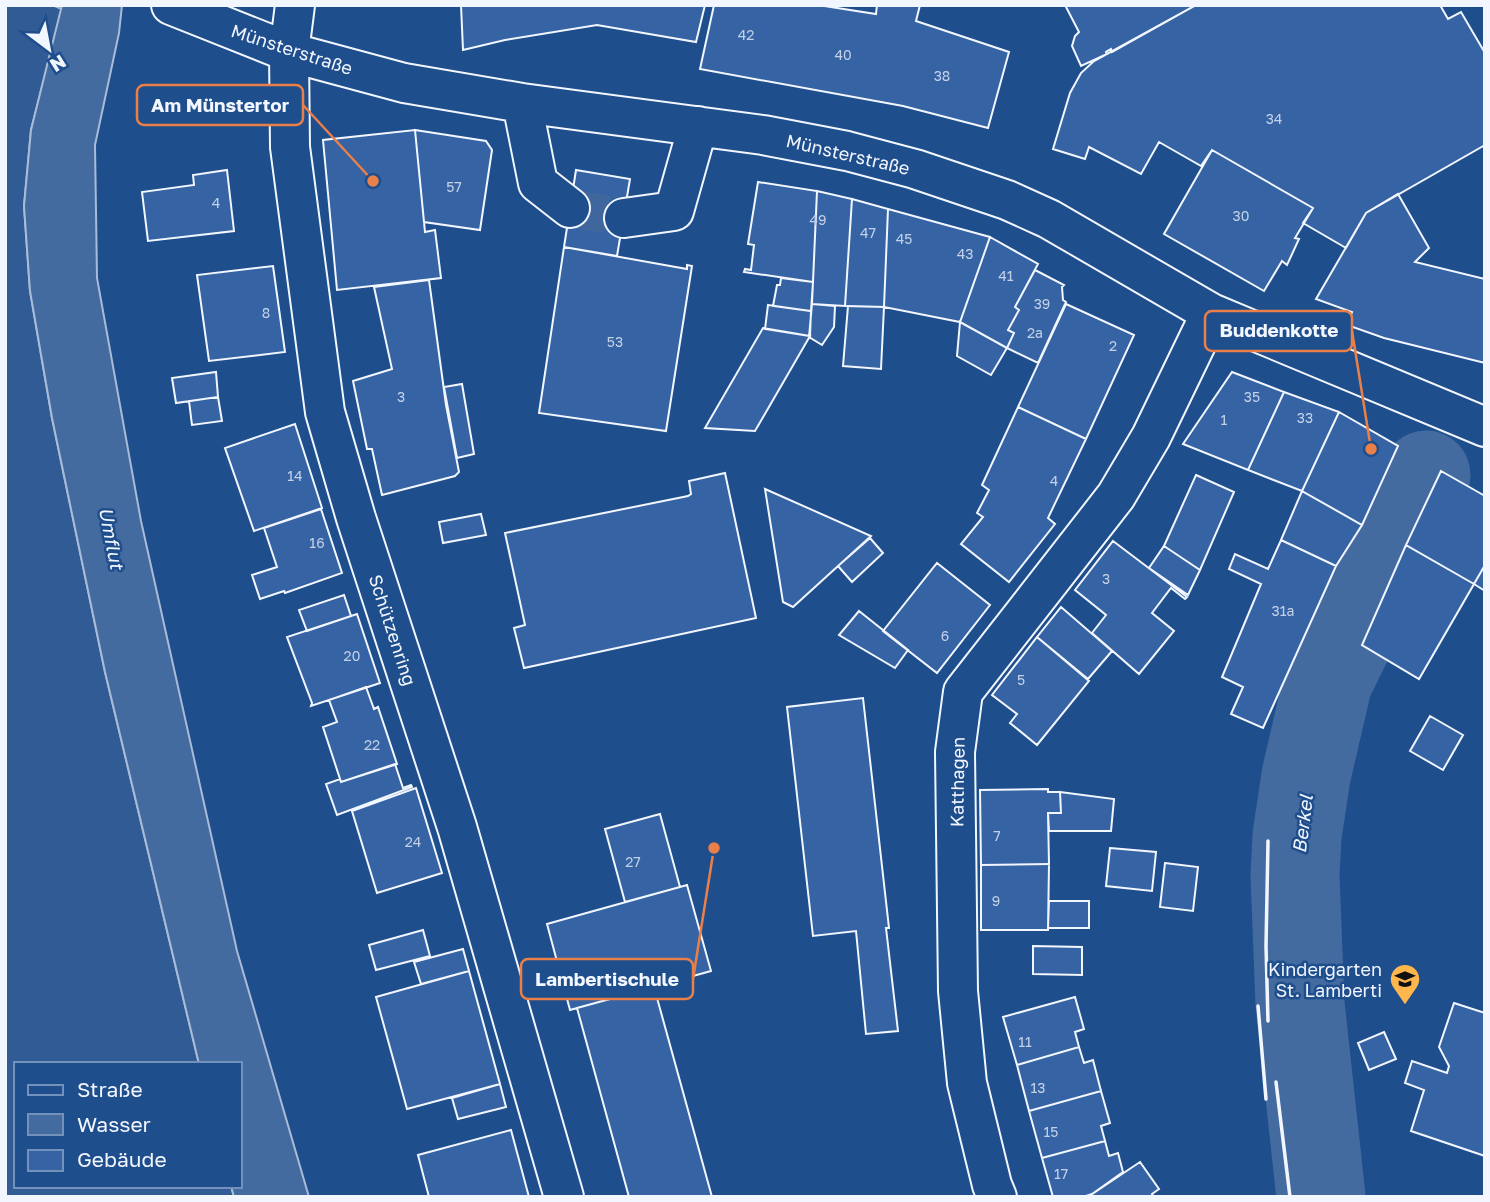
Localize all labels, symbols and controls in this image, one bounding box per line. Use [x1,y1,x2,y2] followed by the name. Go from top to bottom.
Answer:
[14,14,84,84] north arrow
[229,19,355,79] street label: Münsterstraße
[738,26,754,43] house number: 42
[834,46,852,63] house number: 40
[46,50,70,77] text: N
[934,67,950,84] house number: 38
[137,85,303,125] callout: Am Münstertor
[151,93,290,116] text: Am Münstertor
[1266,110,1282,127] house number: 34
[784,129,912,179] street label: Münsterstraße
[446,178,462,195] house number: 57
[212,194,220,211] house number: 4
[1233,207,1249,224] house number: 30
[809,211,827,228] house number: 49
[860,224,876,241] house number: 47
[896,230,912,247] house number: 45
[957,245,973,262] house number: 43
[998,267,1014,284] house number: 41
[1034,295,1050,312] house number: 39
[262,304,270,321] house number: 8
[1205,311,1352,351] callout: Buddenkotte
[1220,318,1338,341] text: Buddenkotte
[1027,324,1043,341] house number: 2a
[607,333,623,350] house number: 53
[1109,337,1117,354] house number: 2
[397,388,405,405] house number: 3
[1244,388,1260,405] house number: 35
[1297,409,1313,426] house number: 33
[1221,411,1228,428] house number: 1
[287,467,303,484] house number: 14
[1050,472,1058,489] house number: 4
[95,505,130,573] water label: Umflut
[309,534,325,551] house number: 16
[1102,570,1110,587] house number: 3
[365,572,421,688] street label: Schützenring
[1272,602,1294,619] house number: 31a
[941,627,949,644] house number: 6
[344,647,360,664] house number: 20
[1017,671,1025,688] house number: 5
[364,736,380,753] house number: 22
[945,737,969,827] street label: Katthagen
[1287,793,1317,854] water label: Berkel
[993,827,1001,844] house number: 7
[405,833,421,850] house number: 24
[625,853,641,870] house number: 27
[992,892,1000,909] house number: 9
[1268,958,1382,1001] place label: Kindergarten St. Lamberti
[521,959,693,999] callout: Lambertischule
[1388,962,1422,1006] school or university icon: Kindergarten St. Lamberti
[535,967,679,990] text: Lambertischule
[1018,1033,1032,1050] house number: 11
[14,1062,242,1188] legend
[77,1076,143,1102] text: Straße
[1031,1079,1045,1096] house number: 13
[77,1111,151,1137] text: Wasser
[1044,1123,1058,1140] house number: 15
[77,1146,167,1172] text: Gebäude
[1054,1165,1068,1182] house number: 17

